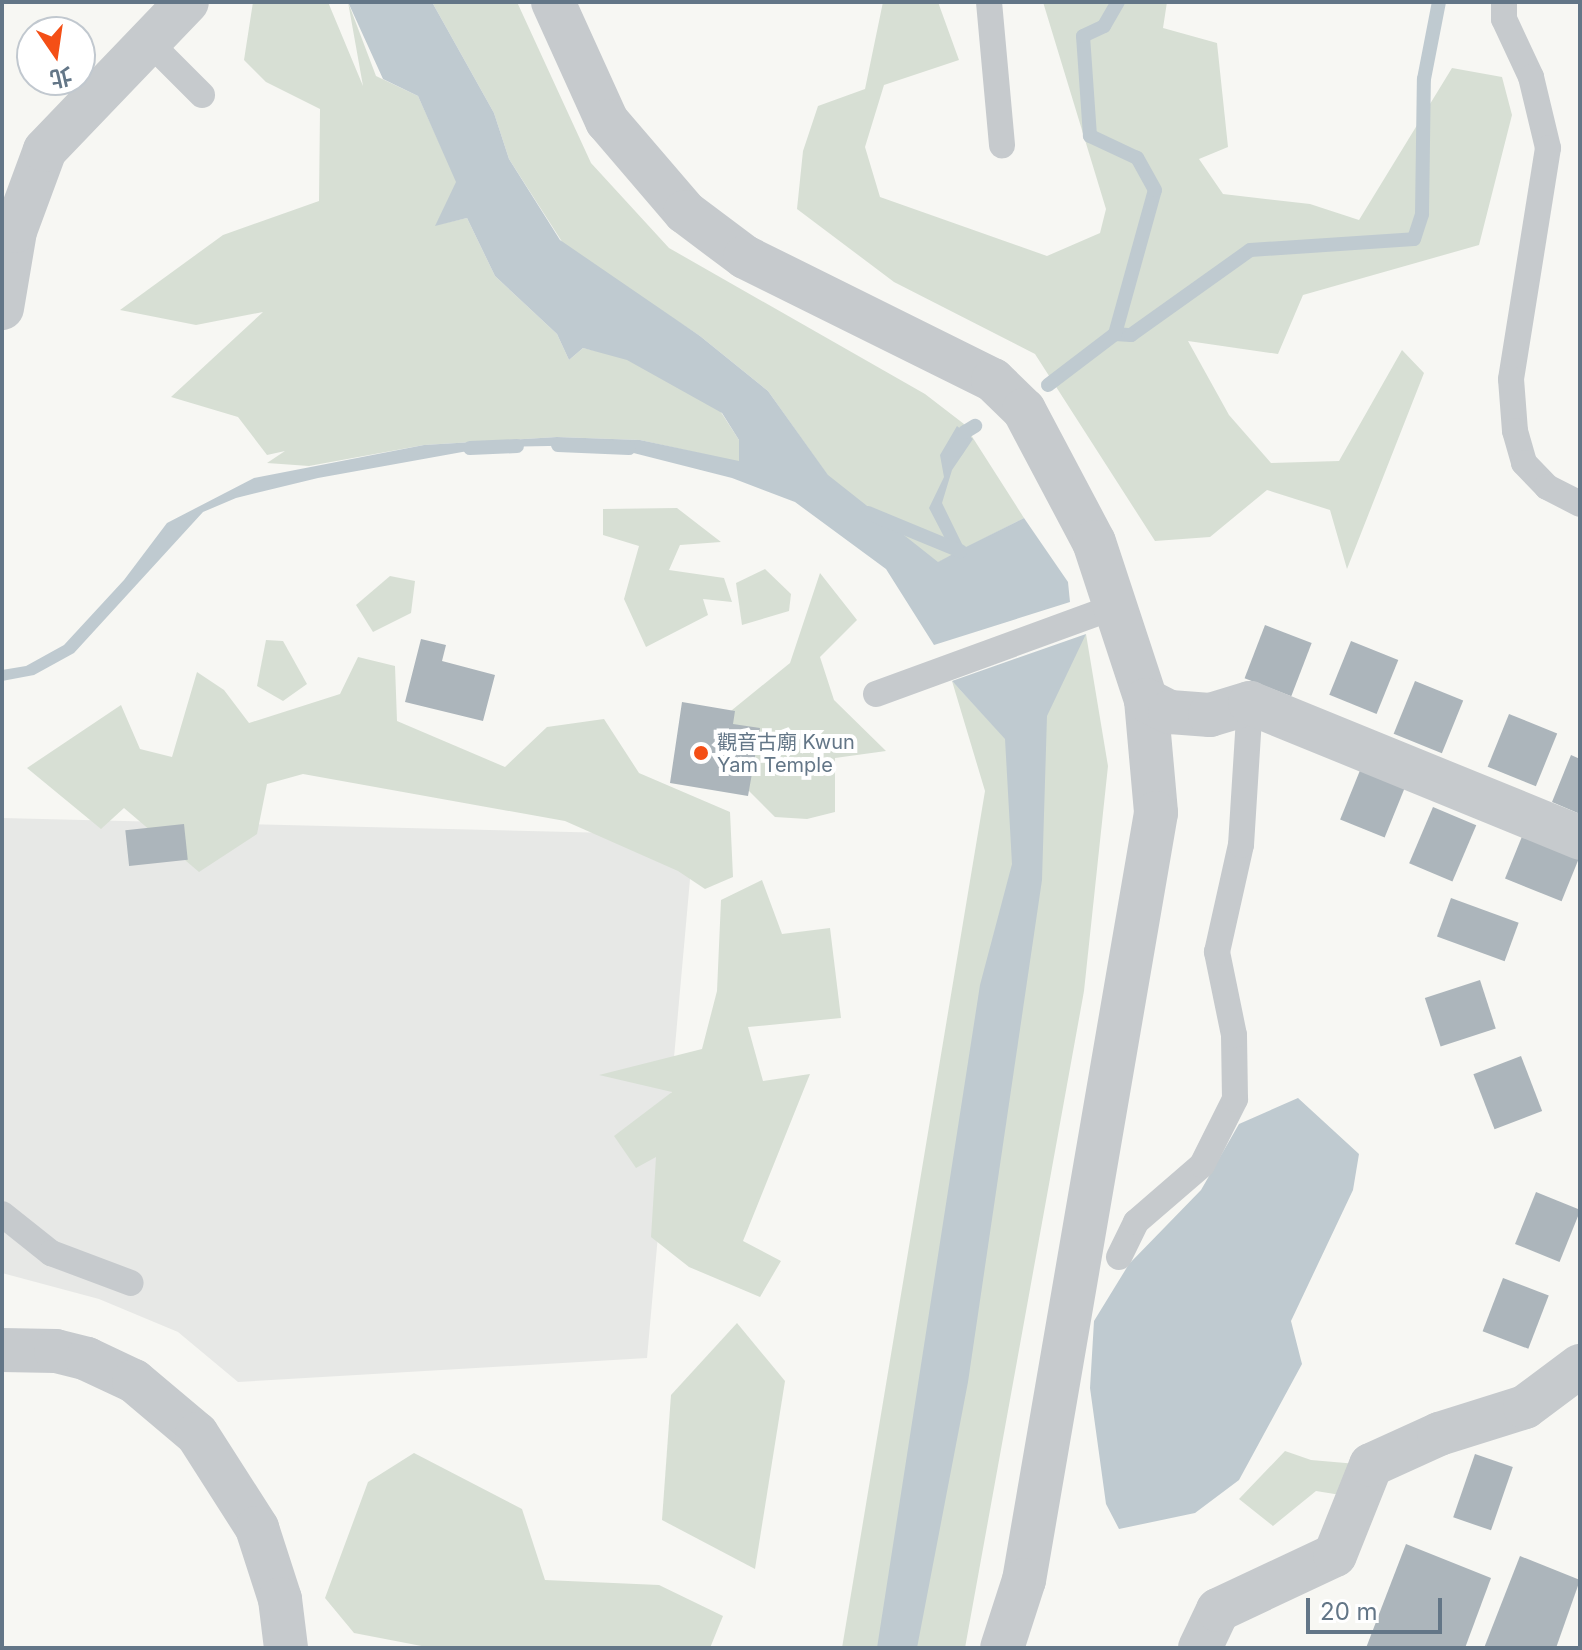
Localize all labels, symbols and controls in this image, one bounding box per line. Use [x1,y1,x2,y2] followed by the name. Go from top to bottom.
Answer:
[16,16,96,96] north arrow
[47,62,75,93] text: 北
[717,730,855,777] place label: 觀音古廟 Kwun Yam Temple
[692,744,710,762] marker: 觀音古廟 Kwun Yam Temple
[1310,1582,1446,1632] scale bar
[1320,1597,1378,1626] text: 20 m

